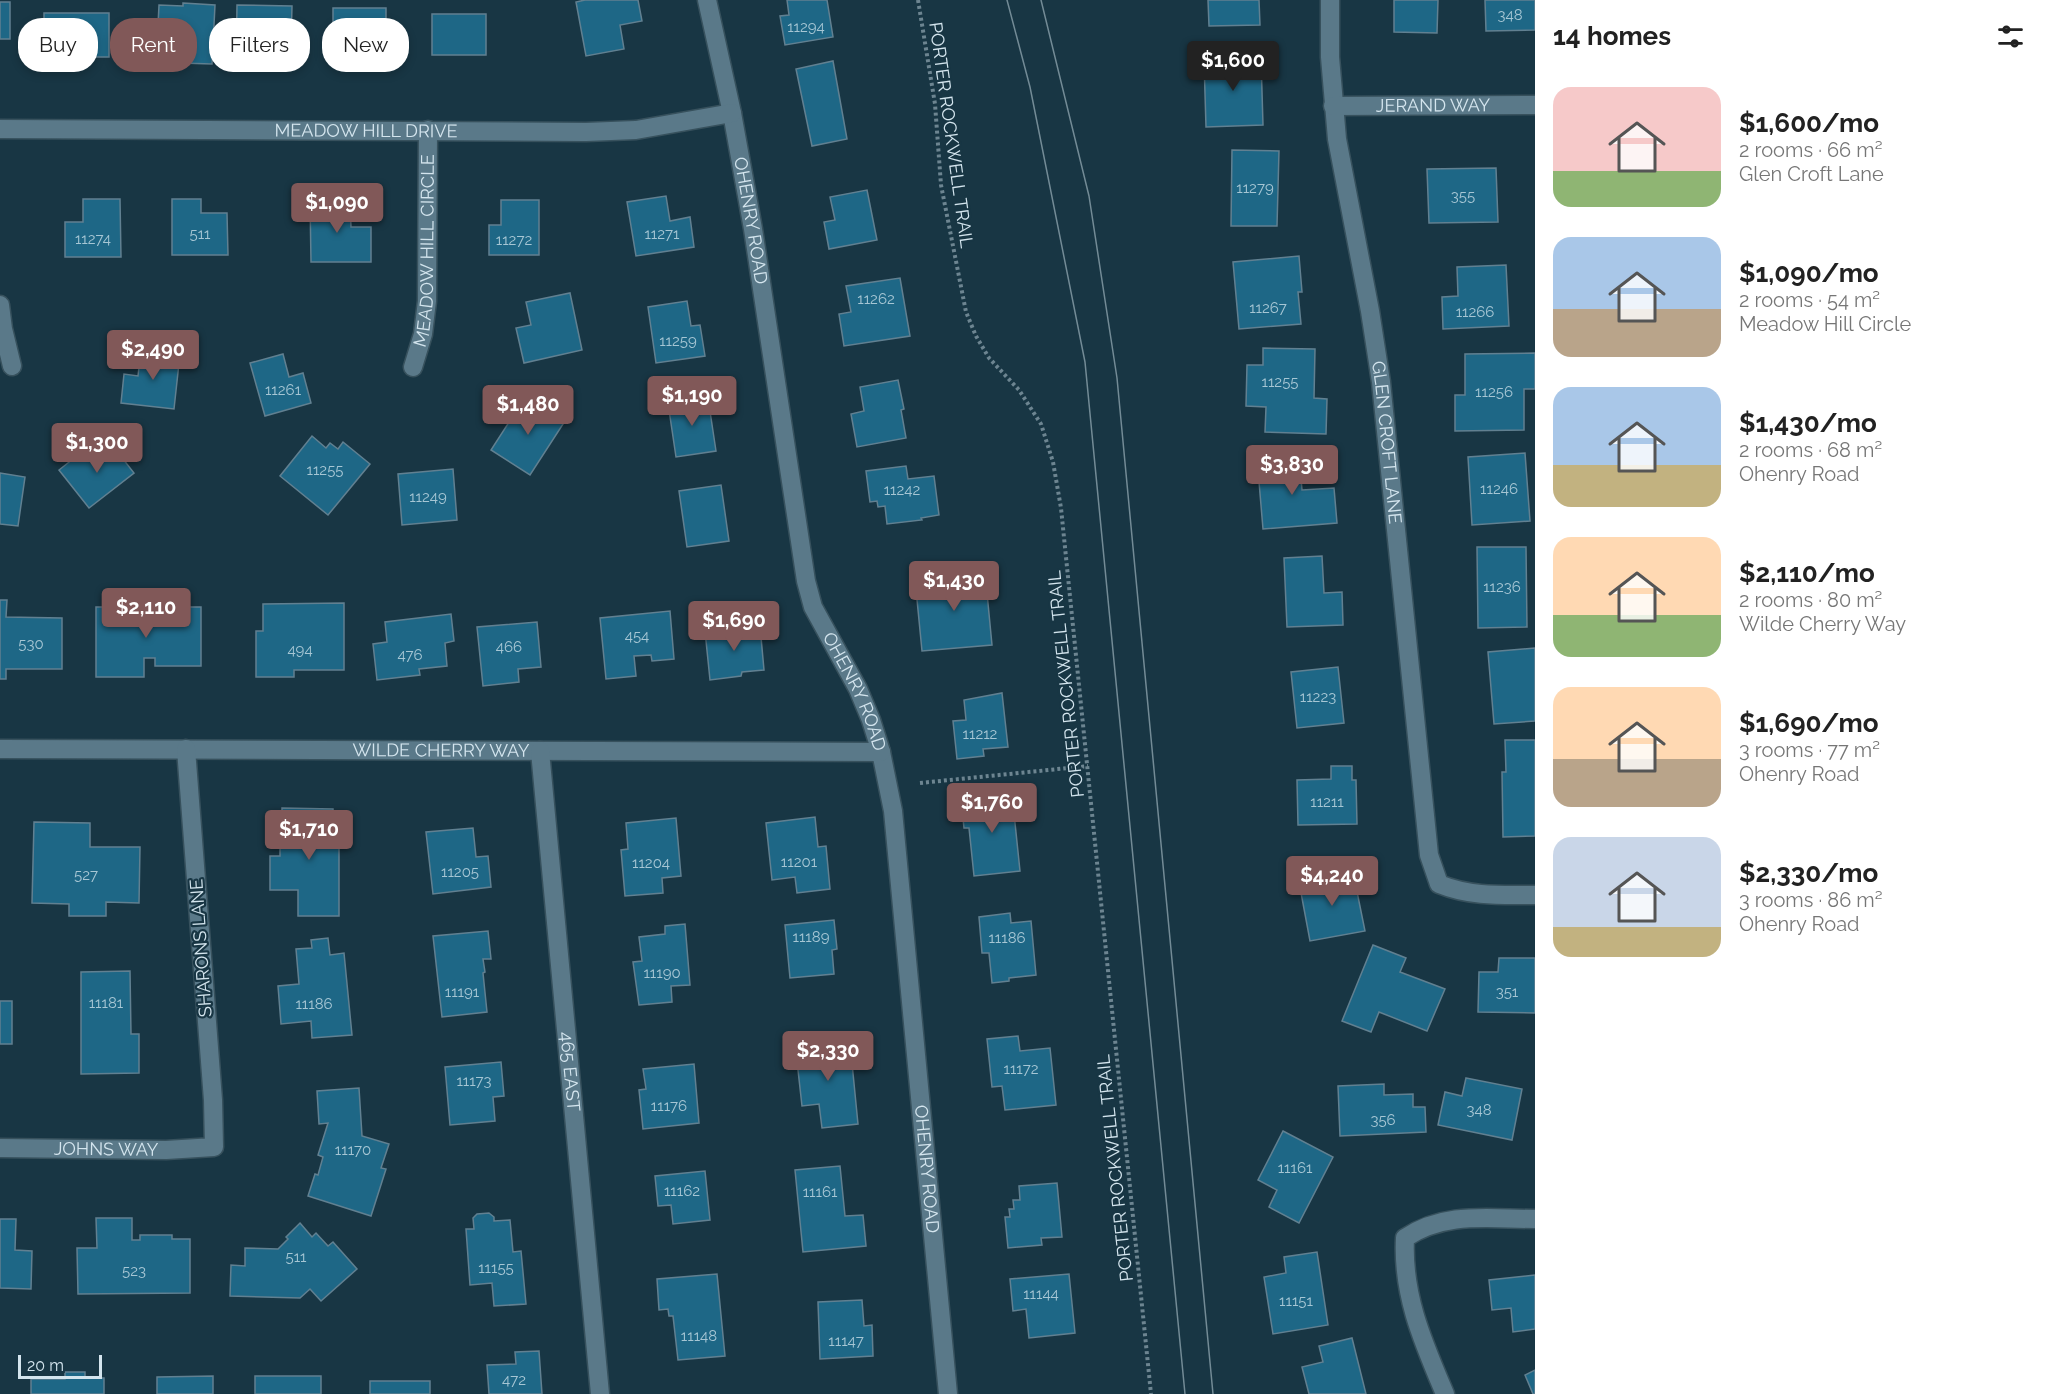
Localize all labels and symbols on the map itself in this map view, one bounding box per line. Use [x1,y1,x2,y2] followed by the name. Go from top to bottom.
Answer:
[1497,6,1523,24] house number: 348
[787,18,825,36] house number: 11294
[925,21,978,250] street label: PORTER ROCKWELL TRAIL
[1184,41,1282,92] pin: $1,600
[1376,94,1491,116] street label: JERAND WAY
[275,119,457,141] street label: MEADOW HILL DRIVE
[409,154,438,349] street label: MEADOW HILL CIRCLE
[730,155,772,286] street label: OHENRY ROAD
[1236,179,1274,197] house number: 11279
[288,183,386,234] pin: $1,090
[1451,187,1475,205] house number: 355
[189,225,211,243] house number: 511
[644,225,680,243] house number: 11271
[75,230,111,248] house number: 11274
[496,231,532,249] house number: 11272
[857,290,895,308] house number: 11262
[1249,299,1287,317] house number: 11267
[1456,303,1494,321] house number: 11266
[104,330,202,381] pin: $2,490
[659,332,697,350] house number: 11259
[1368,359,1406,525] street label: GLEN CROFT LANE
[1261,373,1299,391] house number: 11255
[643,376,741,427] pin: $1,190
[265,381,302,399] house number: 11261
[1475,383,1513,401] house number: 11256
[479,385,577,436] pin: $1,480
[48,423,146,474] pin: $1,300
[1243,445,1341,496] pin: $3,830
[306,461,344,479] house number: 11255
[1480,480,1518,498] house number: 11246
[884,481,921,499] house number: 11242
[409,488,447,506] house number: 11249
[905,561,1003,612] pin: $1,430
[1043,569,1088,798] street label: PORTER ROCKWELL TRAIL
[1483,578,1521,596] house number: 11236
[97,588,195,639] pin: $2,110
[685,601,783,652] pin: $1,690
[625,627,649,645] house number: 454
[819,628,891,753] street label: OHENRY ROAD
[18,635,44,653] house number: 530
[496,638,522,656] house number: 466
[287,641,313,659] house number: 494
[397,646,423,664] house number: 476
[1300,688,1336,706] house number: 11223
[963,725,998,743] house number: 11212
[352,739,530,761] street label: WILDE CHERRY WAY
[943,783,1041,834] pin: $1,760
[1310,793,1344,811] house number: 11211
[260,810,358,861] pin: $1,710
[781,853,818,871] house number: 11201
[632,854,670,872] house number: 11204
[1283,856,1381,907] pin: $4,240
[441,863,479,881] house number: 11205
[74,866,98,884] house number: 527
[185,878,216,1018] street label: SHARONS LANE
[793,928,830,946] house number: 11189
[988,929,1026,947] house number: 11186
[643,964,681,982] house number: 11190
[445,983,480,1001] house number: 11191
[1496,983,1519,1001] house number: 351
[89,994,124,1012] house number: 11181
[295,995,333,1013] house number: 11186
[556,1031,585,1112] street label: 465 EAST
[779,1031,877,1082] pin: $2,330
[1092,1053,1137,1282] street label: PORTER ROCKWELL TRAIL
[1003,1060,1039,1078] house number: 11172
[456,1072,492,1090] house number: 11173
[651,1097,687,1115] house number: 11176
[1466,1101,1492,1119] house number: 348
[911,1104,944,1234] street label: OHENRY ROAD
[1370,1111,1396,1129] house number: 356
[54,1138,159,1160] street label: JOHNS WAY
[335,1141,371,1159] house number: 11170
[1278,1159,1313,1177] house number: 11161
[664,1182,700,1200] house number: 11162
[803,1183,838,1201] house number: 11161
[285,1248,307,1266] house number: 511
[478,1259,514,1277] house number: 11155
[122,1262,146,1280] house number: 523
[1023,1285,1059,1303] house number: 11144
[1279,1292,1314,1310] house number: 11151
[681,1327,717,1345] house number: 11148
[828,1332,864,1350] house number: 11147
[18,1352,102,1380] scale bar
[502,1371,526,1389] house number: 472

